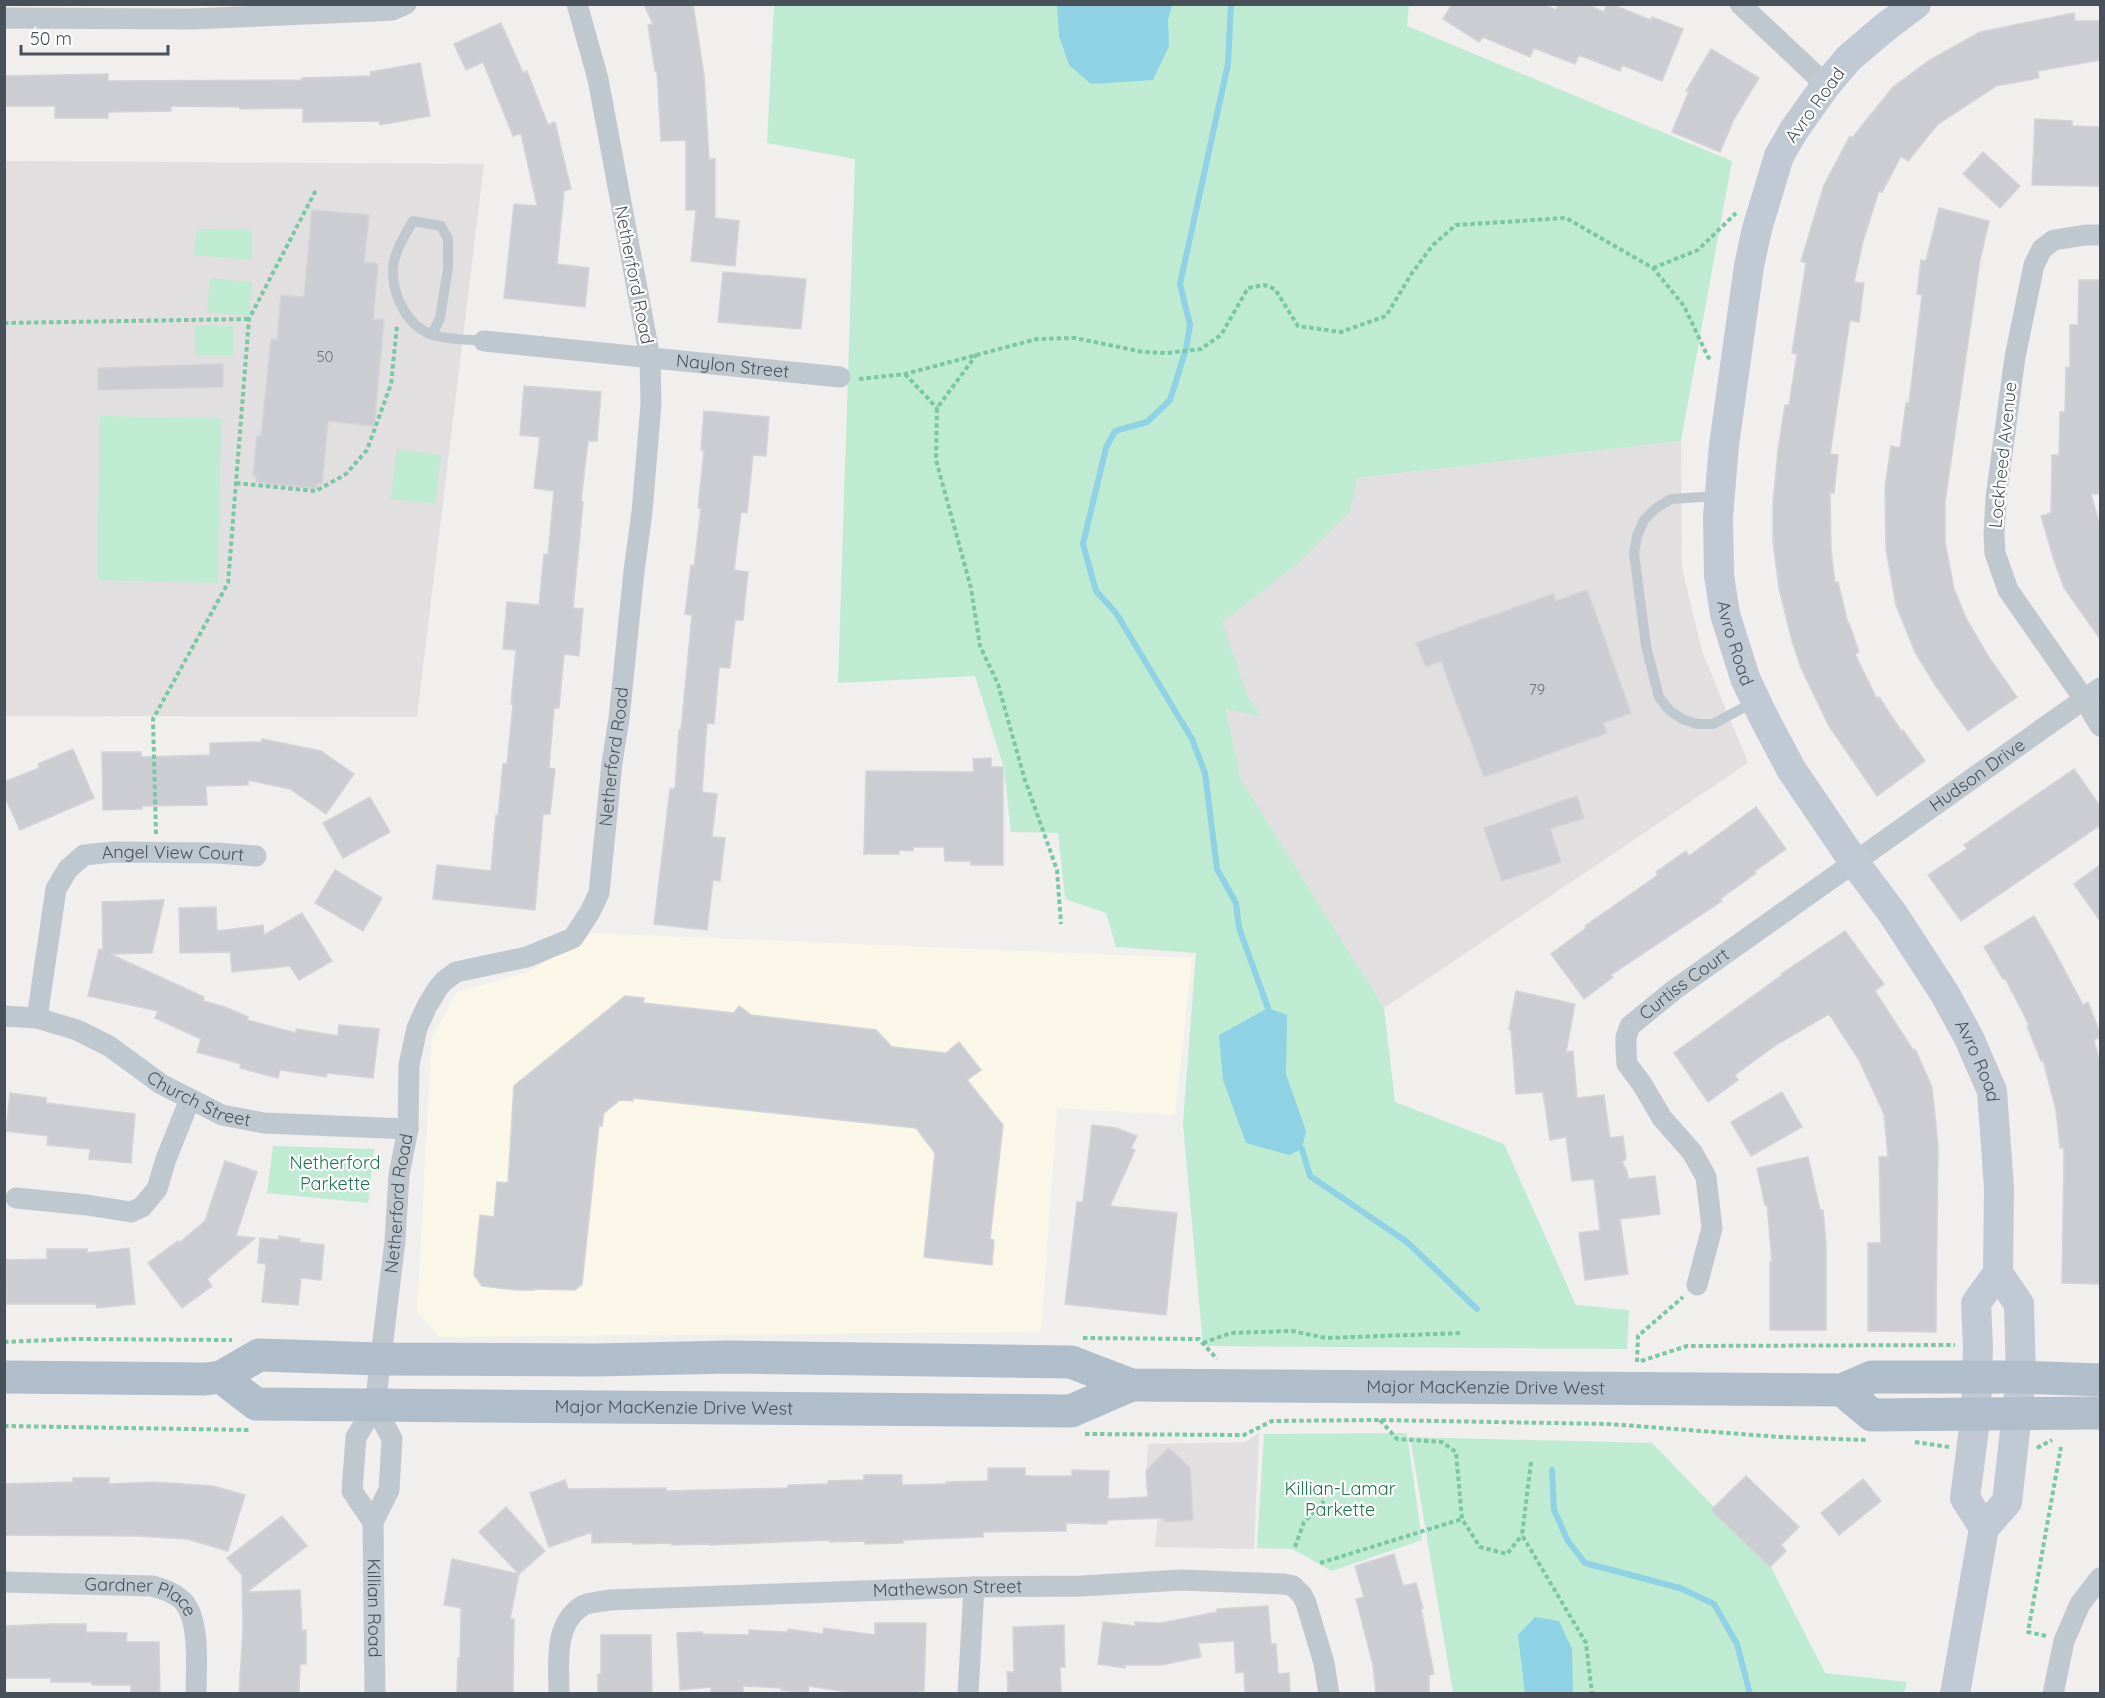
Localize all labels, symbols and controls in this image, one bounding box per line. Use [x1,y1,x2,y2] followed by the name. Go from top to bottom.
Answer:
[21,18,168,56] scale bar
[30,27,72,50] text: 50 m
[1780,62,1850,147] street label: Avro Road
[610,204,659,346] street label: Netherford Road
[316,347,334,366] house number: 50
[675,348,790,383] street label: Naylon Street
[1983,381,2022,529] street label: Lockheed Avenue
[1712,599,1759,689] street label: Avro Road
[1529,680,1545,699] house number: 79
[594,686,633,828] street label: Netherford Road
[1925,733,2029,816] street label: Hudson Drive
[100,840,245,866] street label: Angel View Court
[1634,943,1733,1025] street label: Curtiss Court
[1950,1015,2005,1103] street label: Avro Road
[142,1065,253,1131] street label: Church Street
[379,1131,418,1275] street label: Netherford Road
[290,1151,380,1195] park label: Netherford Parkette
[1366,1375,1605,1399] street label: Major MacKenzie Drive West
[554,1395,793,1420] street label: Major MacKenzie Drive West
[1284,1477,1396,1521] park label: Killian-Lamar Parkette
[362,1558,387,1658] street label: Killian Road
[84,1572,202,1620] street label: Gardner Place
[872,1575,1022,1602] street label: Mathewson Street

